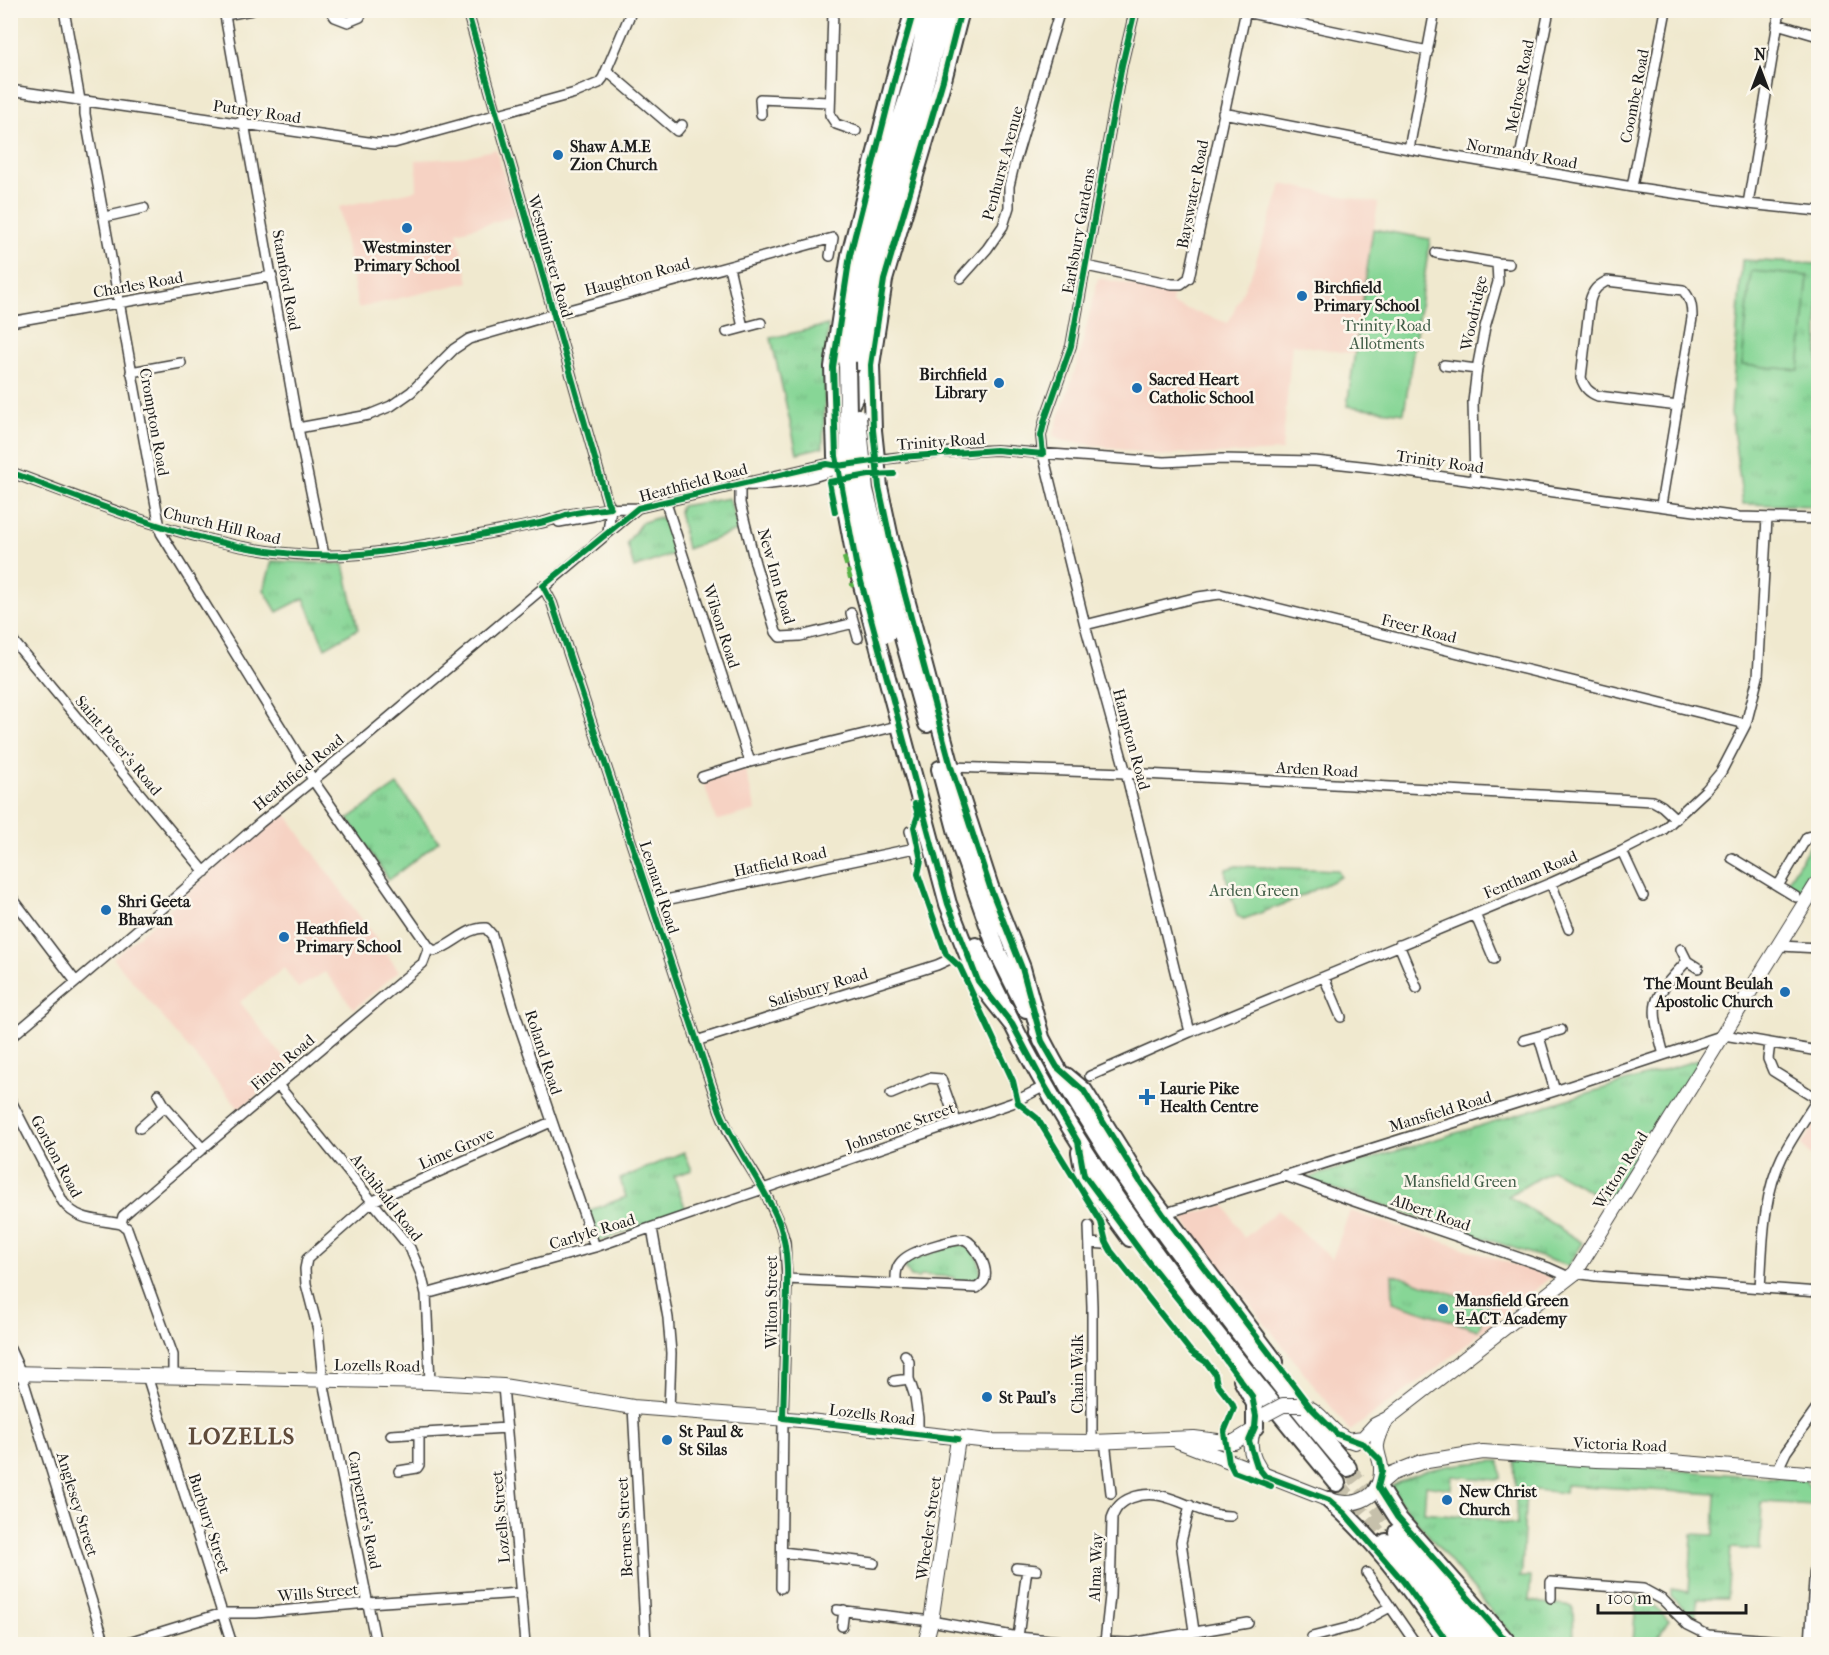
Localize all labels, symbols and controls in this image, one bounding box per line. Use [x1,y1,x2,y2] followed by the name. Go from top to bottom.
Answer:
[1501,38,1538,134] street label: Melrose Road
[1730,39,1790,99] north arrow
[1754,45,1767,64] text: N
[1616,47,1653,145] street label: Coombe Road
[212,96,303,127] street label: Putney Road
[978,104,1027,222] street label: Penhurst Avenue
[1465,134,1579,173] street label: Normandy Road
[570,137,658,174] place label: Shaw A.M.E Zion Church
[1173,138,1212,250] street label: Bayswater Road
[551,148,565,162] marker: Shaw A.M.E Zion Church
[1058,167,1099,295] street label: Earlsbury Gardens
[524,192,577,320] street label: Westminster Road
[400,221,414,235] marker: Westminster Primary School
[268,228,305,332] street label: Stamford Road
[354,238,460,276] place label: Westminster Primary School
[582,253,692,300] street label: Haughton Road
[92,267,185,302] street label: Charles Road
[1456,274,1491,353] street label: Woodridge
[1314,278,1420,316] place label: Birchfield Primary School
[1295,289,1309,303] marker: Birchfield Primary School
[1343,316,1431,353] park label: Trinity Road Allotments
[919,365,988,403] place label: Birchfield Library
[136,367,173,478] street label: Crompton Road
[1149,370,1255,407] place label: Sacred Heart Catholic School
[992,376,1006,390] marker: Birchfield Library
[1130,381,1144,395] marker: Sacred Heart Catholic School
[896,429,986,454] street label: Trinity Road
[1395,446,1485,477] street label: Trinity Road
[637,459,750,506] street label: Heathfield Road
[161,503,283,548] street label: Church Hill Road
[754,526,799,627] street label: New Inn Road
[699,581,744,671] street label: Wilson Road
[1379,610,1459,647] street label: Freer Road
[1109,686,1154,792] street label: Hampton Road
[71,691,166,799] street label: Saint Peter's Road
[249,730,348,815] street label: Heathfield Road
[1275,758,1359,781] street label: Arden Road
[636,838,684,936] street label: Leonard Road
[732,842,829,881] street label: Hatfield Road
[1480,846,1580,903] street label: Fentham Road
[1208,881,1299,900] park label: Arden Green
[118,892,191,929] place label: Shri Geeta Bhawan
[99,903,113,917] marker: Shri Geeta Bhawan
[296,919,402,957] place label: Heathfield Primary School
[277,930,291,944] marker: Heathfield Primary School
[766,963,870,1012] street label: Salisbury Road
[1643,974,1774,1012] place label: The Mount Beulah Apostolic Church
[1778,985,1792,999] marker: The Mount Beulah Apostolic Church
[521,1007,566,1097] street label: Roland Road
[247,1030,318,1095] street label: Finch Road
[1160,1079,1259,1116] place label: Laurie Pike Health Centre
[1387,1087,1494,1136] street label: Mansfield Road
[1138,1088,1156,1106] marker: Laurie Pike Health Centre
[841,1098,957,1156] street label: Johnstone Street
[27,1112,86,1201] street label: Gordon Road
[416,1123,497,1173] street label: Lime Grove
[1589,1128,1652,1213] street label: Witton Road
[346,1149,427,1245] street label: Archibald Road
[1403,1172,1518,1191] park label: Mansfield Green
[1388,1190,1473,1235] street label: Albert Road
[547,1209,638,1254] street label: Carlyle Road
[762,1255,781,1350] street label: Wilton Street
[1454,1291,1569,1329] place label: Mansfield Green E-ACT Academy
[1436,1302,1450,1316] marker: Mansfield Green E-ACT Academy
[1068,1334,1087,1414] street label: Chain Walk
[334,1355,421,1376] street label: Lozells Road
[999,1388,1056,1407] place label: St Paul's
[980,1390,994,1404] marker: St Paul's
[828,1400,916,1429] street label: Lozells Road
[679,1422,743,1459] place label: St Paul & St Silas
[188,1424,296,1450] district label: LOZELLS
[660,1433,674,1447] marker: St Paul & St Silas
[1572,1433,1667,1456] street label: Victoria Road
[52,1449,103,1559] street label: Anglesey Street
[344,1449,385,1571] street label: Carpenter's Road
[487,1469,514,1564] street label: Lozells Street
[184,1470,235,1576] street label: Burbury Street
[912,1474,945,1582] street label: Wheeler Street
[612,1476,637,1578] street label: Berners Street
[1459,1482,1537,1519] place label: New Christ Church
[1440,1493,1454,1507] marker: New Christ Church
[1085,1532,1106,1603] street label: Alma Way
[1598,1577,1746,1615] scale bar
[276,1579,359,1606] street label: Wills Street
[1607,1588,1652,1609] text: 100 m

